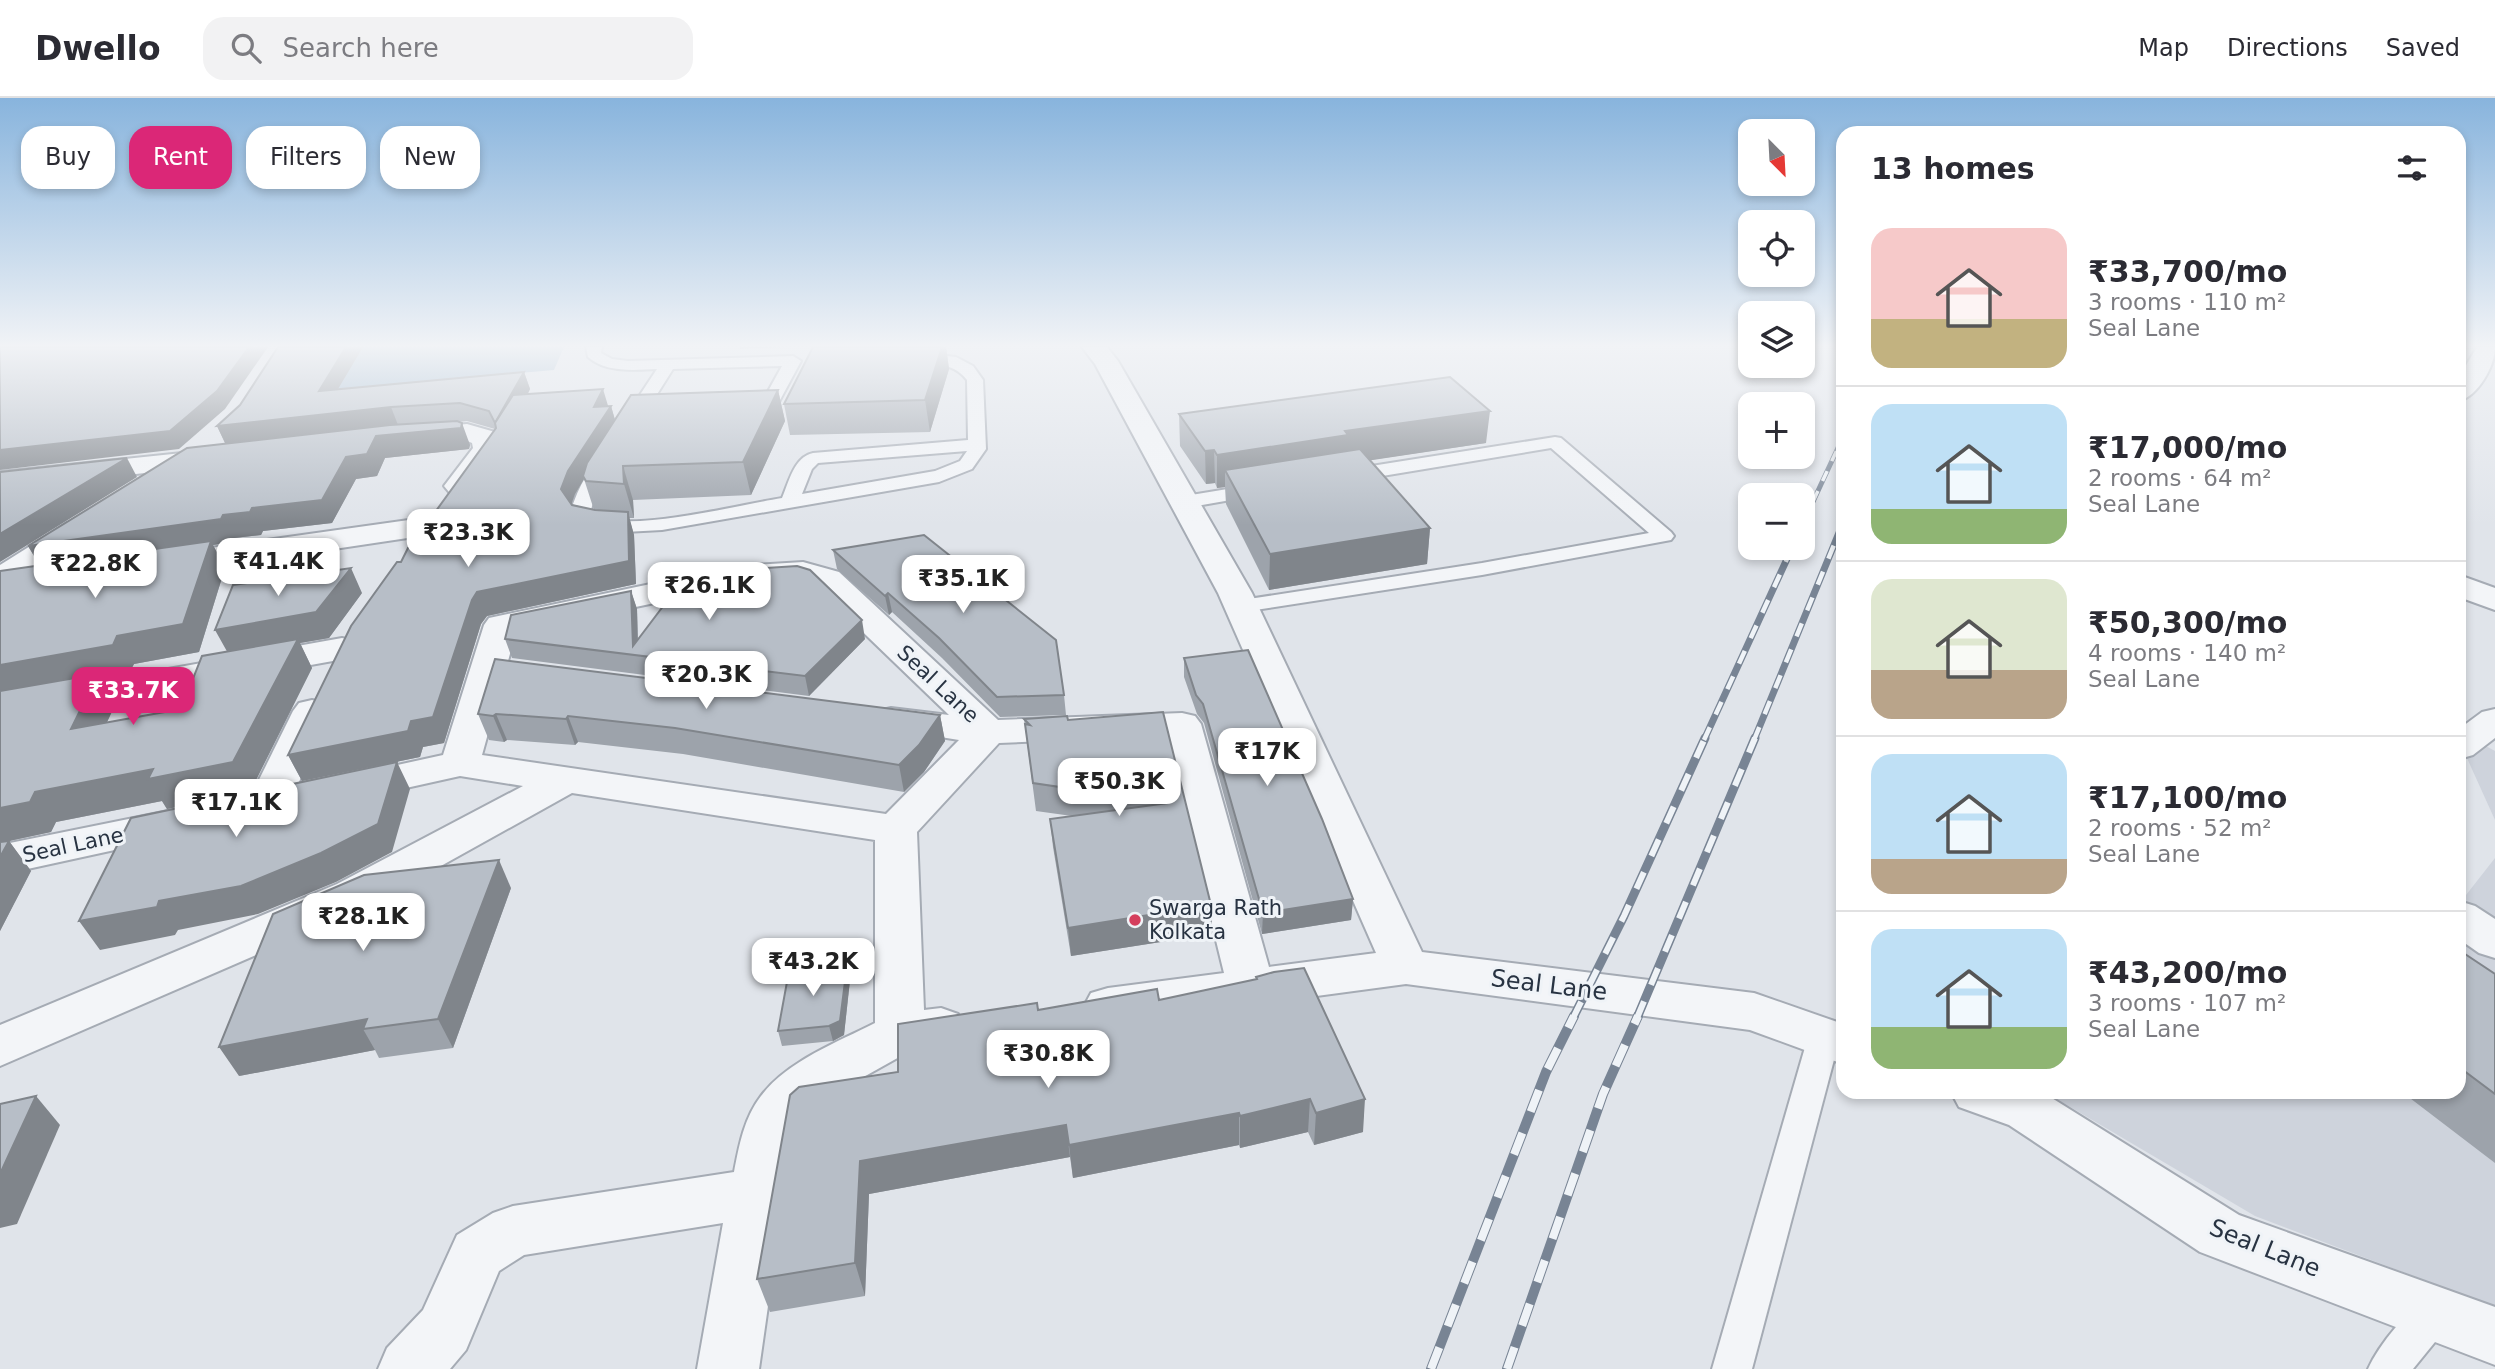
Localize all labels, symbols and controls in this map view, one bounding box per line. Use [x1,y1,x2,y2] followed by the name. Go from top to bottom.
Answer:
[203,17,693,80] search box
[35,29,161,68] text: Dwello
[227,29,265,67] icon: search
[283,33,439,63] text: Search here
[2138,34,2189,62] text: Map
[2227,34,2348,62] text: Directions
[2386,34,2460,62] text: Saved
[1738,119,1815,196] north arrow
[1738,119,1815,560] map controls
[21,126,115,189] chip: Buy
[129,126,232,189] chip: Rent
[246,126,366,189] chip: Filters
[380,126,480,189] chip: New
[2393,149,2431,187] icon: filters
[1871,151,2035,186] text: 13 homes
[1738,210,1815,287] button: locate
[2088,254,2287,289] text: ₹33,700/mo
[1927,256,2011,340] icon: home
[2088,289,2286,315] text: 3 rooms · 110 m²
[1738,301,1815,378] button: layers
[2088,315,2200,341] text: Seal Lane
[1738,392,1815,469] button: +
[2088,430,2287,465] text: ₹17,000/mo
[1927,432,2011,516] icon: home
[2088,465,2272,491] text: 2 rooms · 64 m²
[1738,483,1815,560] button: −
[2088,491,2200,517] text: Seal Lane
[411,510,525,569] pin: ₹23.3K
[423,519,513,545] text: ₹23.3K
[221,538,335,598] pin: ₹41.4K
[38,540,152,600] pin: ₹22.8K
[233,548,323,574] text: ₹41.4K
[50,550,140,576] text: ₹22.8K
[906,556,1020,615] pin: ₹35.1K
[652,562,766,622] pin: ₹26.1K
[918,565,1008,591] text: ₹35.1K
[664,572,754,598] text: ₹26.1K
[2088,605,2287,640] text: ₹50,300/mo
[1927,607,2011,691] icon: home
[892,640,984,728] street label: Seal Lane
[2088,640,2286,666] text: 4 rooms · 140 m²
[649,652,763,711] pin: ₹20.3K
[661,661,751,687] text: ₹20.3K
[2088,666,2200,692] text: Seal Lane
[76,668,190,727] pin: ₹33.7K
[88,677,178,703] text: ₹33.7K
[1226,728,1308,788] pin: ₹17K
[1234,738,1300,764] text: ₹17K
[1062,758,1176,818] pin: ₹50.3K
[1074,768,1164,794] text: ₹50.3K
[179,780,293,839] pin: ₹17.1K
[2088,780,2287,815] text: ₹17,100/mo
[1927,782,2011,866] icon: home
[191,789,281,815] text: ₹17.1K
[2088,815,2272,841] text: 2 rooms · 52 m²
[20,823,126,867] street label: Seal Lane
[2088,841,2200,867] text: Seal Lane
[306,894,420,953] pin: ₹28.1K
[1149,896,1282,944] place label: Swarga Rath Kolkata
[318,903,408,929] text: ₹28.1K
[1127,912,1143,928] marker: Swarga Rath Kolkata
[756,939,870,998] pin: ₹43.2K
[768,948,858,974] text: ₹43.2K
[2088,955,2287,990] text: ₹43,200/mo
[1927,957,2011,1041] icon: home
[1489,964,1609,1006] street label: Seal Lane
[2088,990,2286,1016] text: 3 rooms · 107 m²
[2088,1016,2200,1042] text: Seal Lane
[991,1030,1105,1090] pin: ₹30.8K
[1003,1040,1093,1066] text: ₹30.8K
[2205,1213,2325,1283] street label: Seal Lane

